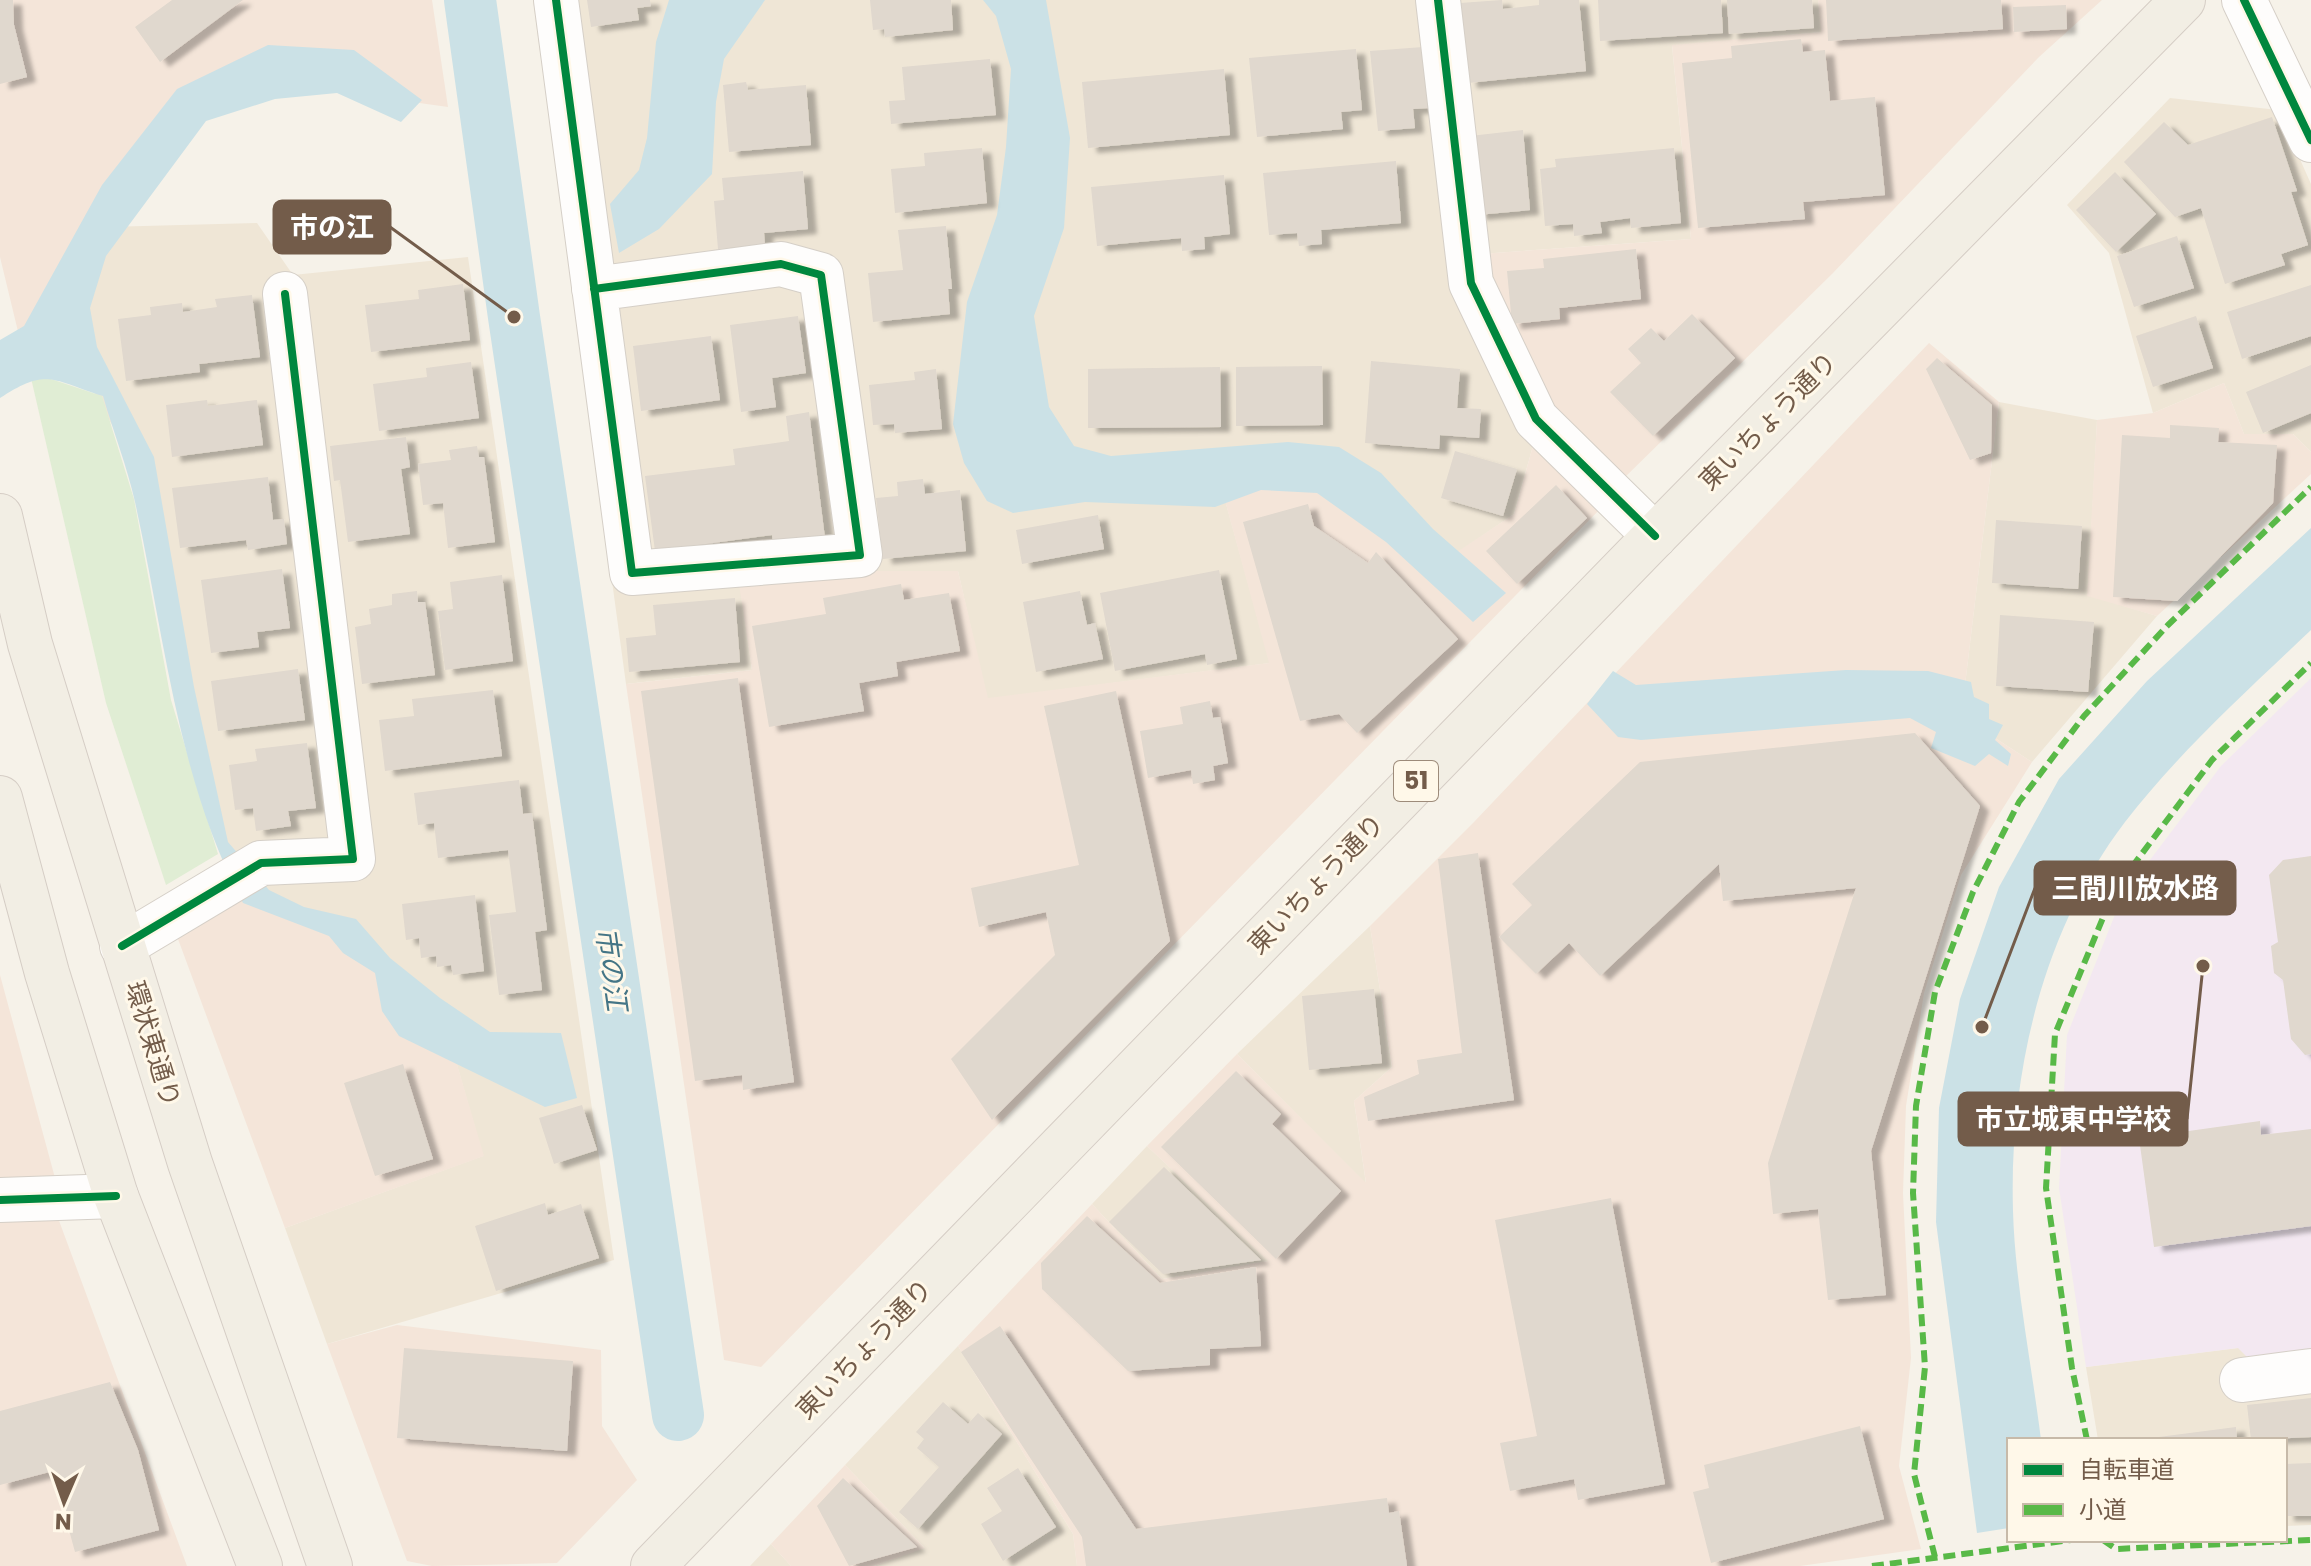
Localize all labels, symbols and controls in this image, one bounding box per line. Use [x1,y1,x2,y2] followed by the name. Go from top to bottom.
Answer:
[274,201,390,253] callout: 市の江
[290,208,374,247] text: 市の江
[1691,344,1845,498] street label: 東いちょう通り
[1394,761,1438,801] road number: 51
[1240,806,1392,962] street label: 東いちょう通り
[2035,862,2235,914] callout: 三間川放水路
[2051,869,2219,908] text: 三間川放水路
[586,925,637,1016] water label: 市の江
[117,977,189,1111] street label: 環状東通り
[1959,1093,2187,1145] callout: 市立城東中学校
[1975,1100,2171,1139] text: 市立城東中学校
[788,1271,940,1427] street label: 東いちょう通り
[2007,1438,2287,1542] legend
[2079,1453,2175,1486] text: 自転車道
[24,1462,104,1542] north arrow
[2079,1493,2127,1526] text: 小道
[55,1506,72,1537] text: N

